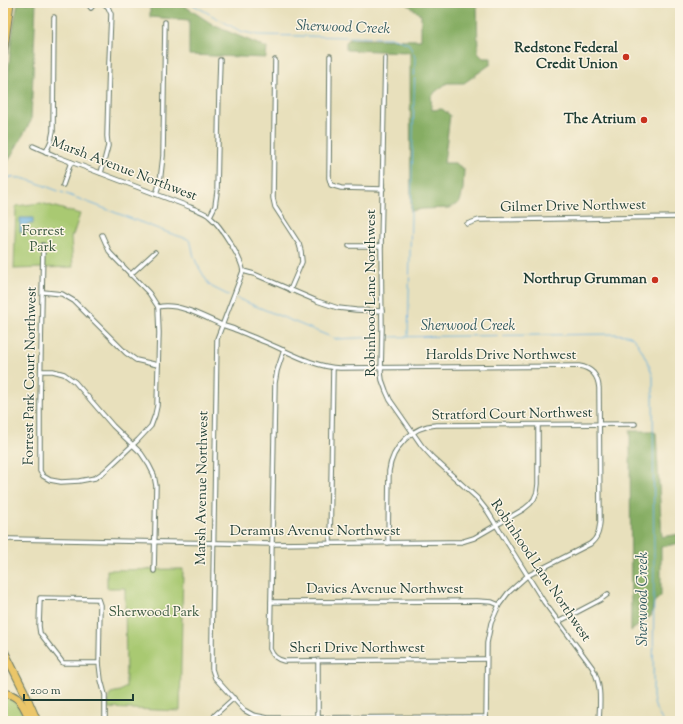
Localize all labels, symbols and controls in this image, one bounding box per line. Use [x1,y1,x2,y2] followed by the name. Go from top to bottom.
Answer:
[295,16,391,40] water label: Sherwood Creek
[514,39,619,75] place label: Redstone Federal Credit Union
[621,52,631,62] marker: Redstone Federal Credit Union
[564,110,636,130] place label: The Atrium
[639,115,649,125] marker: The Atrium
[48,133,200,207] street label: Marsh Avenue Northwest
[500,196,646,218] street label: Gilmer Drive Northwest
[362,209,382,377] street label: Robinhood Lane Northwest
[22,222,64,258] park label: Forrest Park
[524,270,648,290] place label: Northrup Grumman
[650,275,660,285] marker: Northrup Grumman
[19,286,43,465] street label: Forrest Park Court Northwest
[421,316,515,337] water label: Sherwood Creek
[426,346,577,366] street label: Harolds Drive Northwest
[431,404,593,426] street label: Stratford Court Northwest
[192,410,214,565] street label: Marsh Avenue Northwest
[485,496,595,646] street label: Robinhood Lane Northwest
[230,522,401,542] street label: Deramus Avenue Northwest
[633,552,654,646] water label: Sherwood Creek
[307,580,464,600] street label: Davies Avenue Northwest
[108,603,200,623] park label: Sherwood Park
[289,639,425,659] street label: Sheri Drive Northwest
[24,676,133,702] scale bar
[30,682,61,700] text: 200 m

